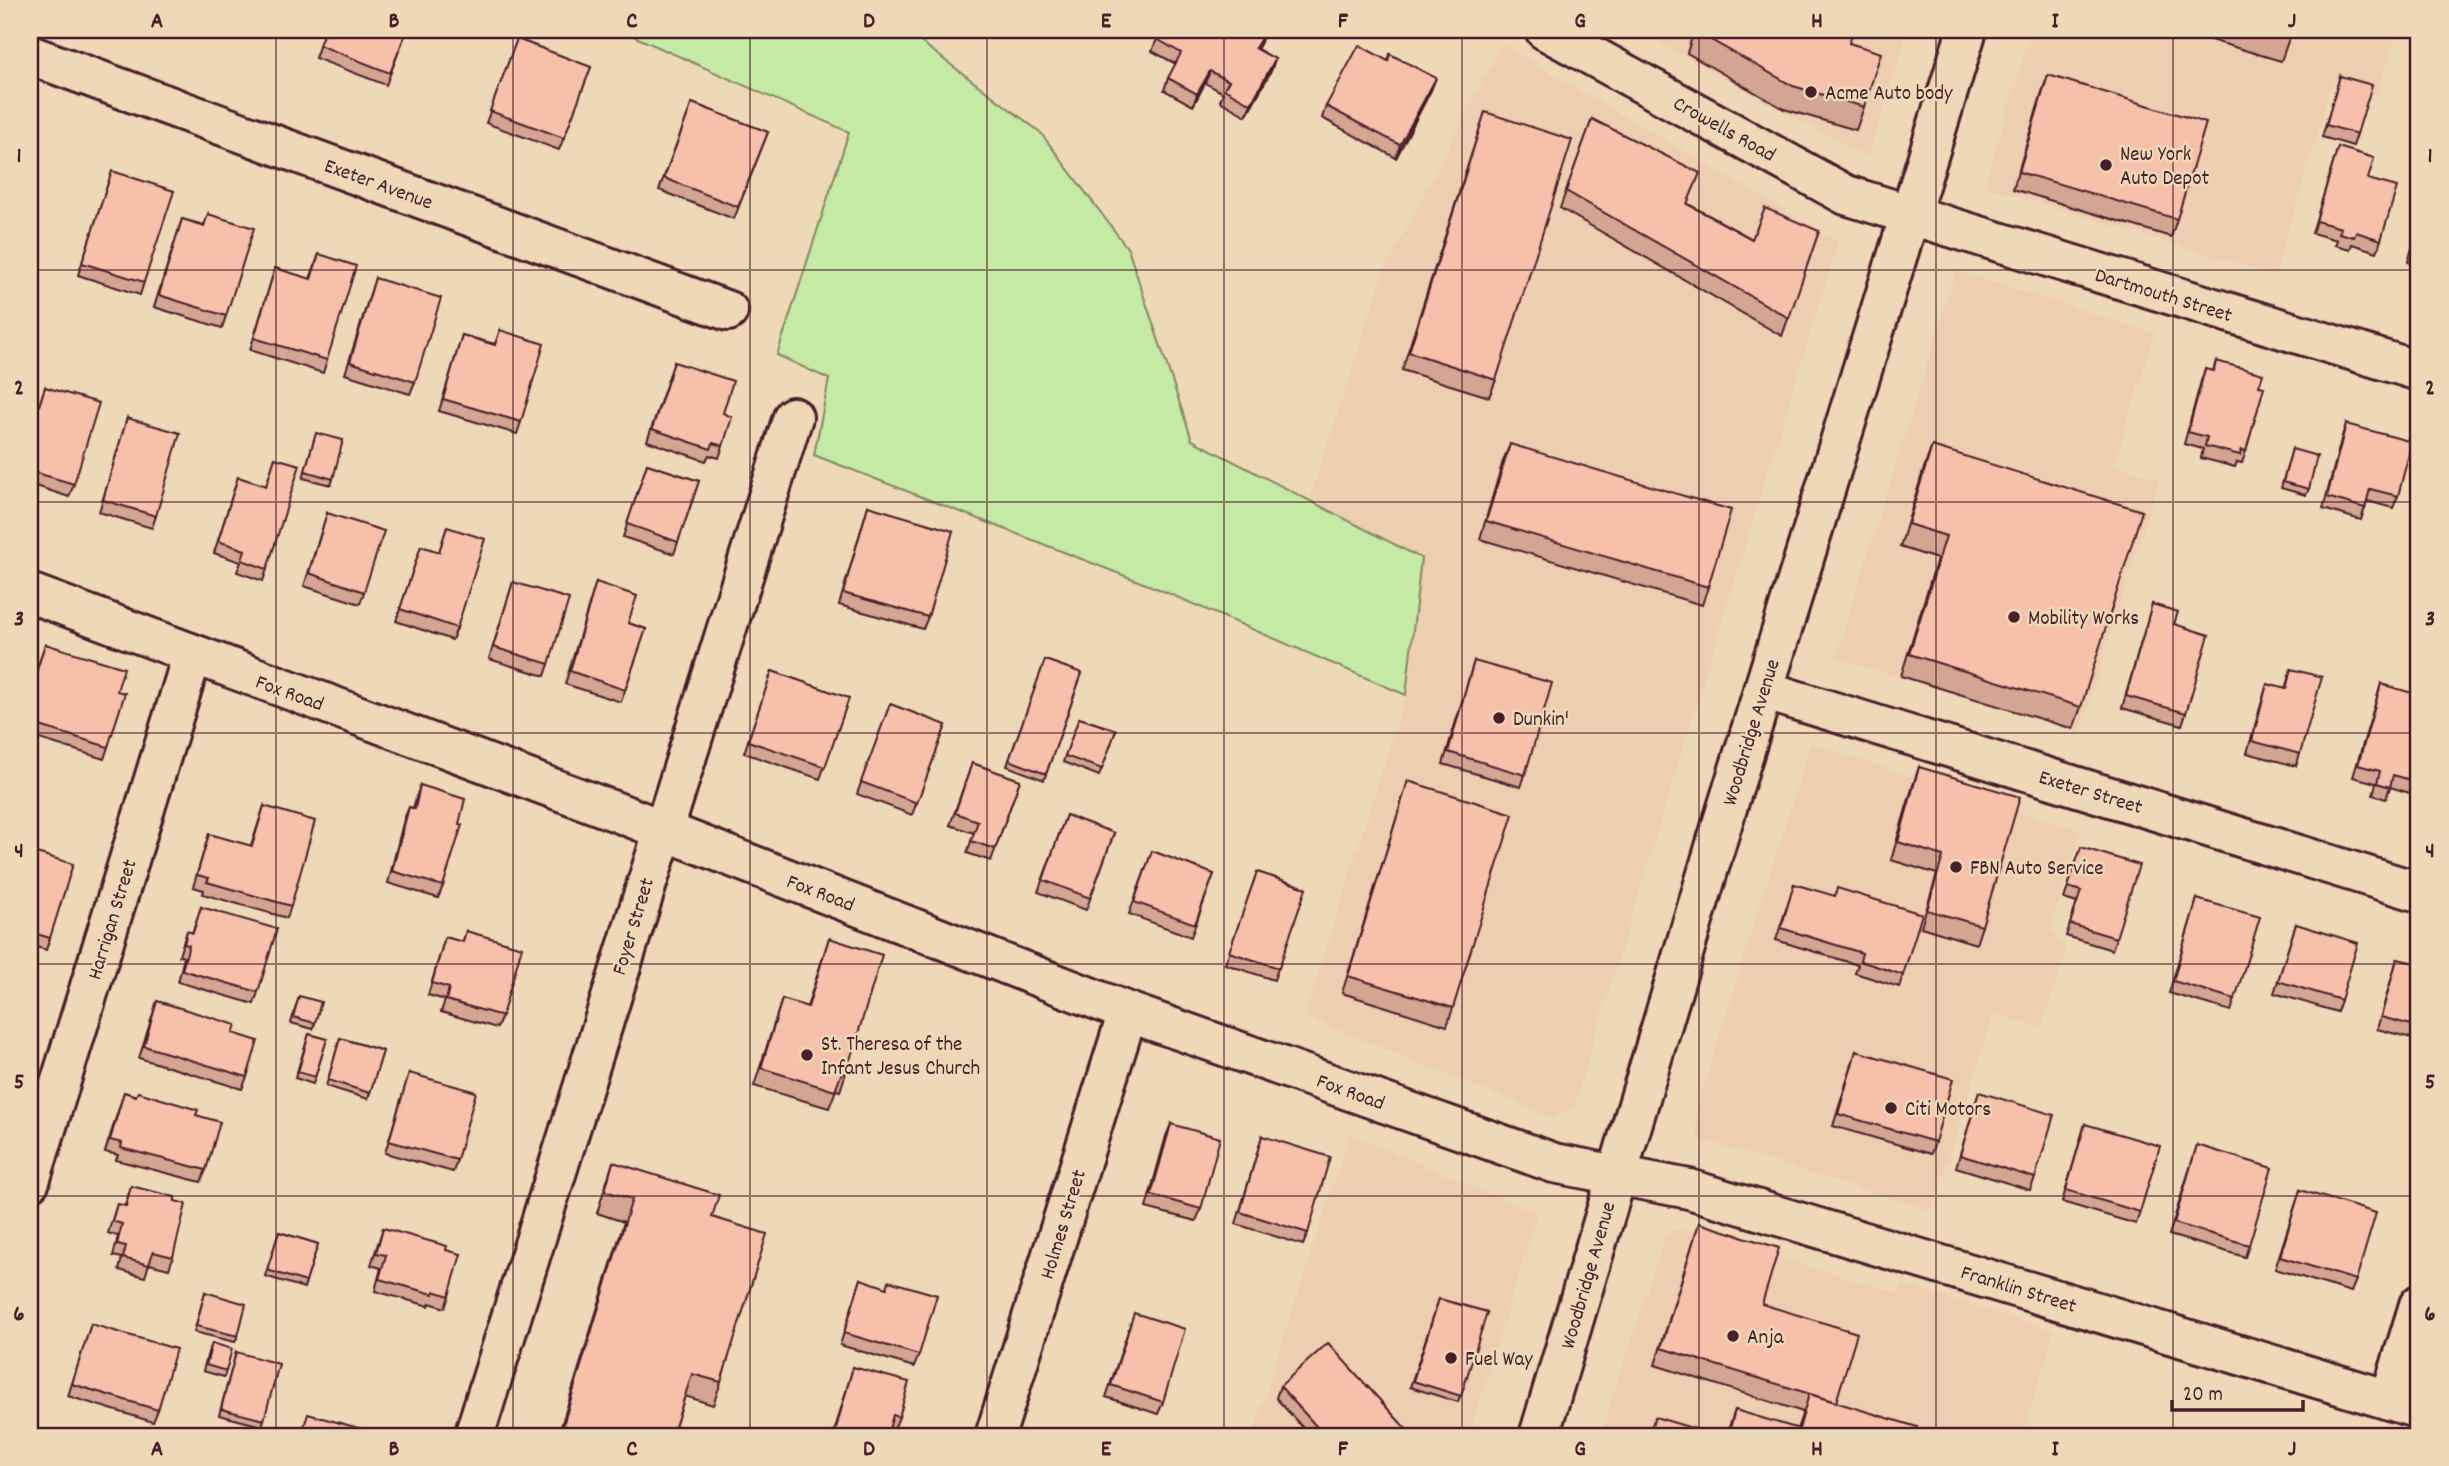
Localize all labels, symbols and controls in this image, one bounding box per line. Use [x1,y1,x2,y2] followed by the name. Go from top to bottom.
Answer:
[151,6,163,39] text: A
[389,6,400,39] text: B
[626,6,638,39] text: C
[863,6,875,39] text: D
[1101,6,1112,39] text: E
[1338,6,1349,39] text: F
[1574,6,1586,39] text: G
[1811,6,1823,39] text: H
[2051,6,2059,39] text: I
[2288,6,2296,39] text: J
[1825,80,1953,110] place label: Acme Auto body
[1803,84,1819,100] marker: Acme Auto body
[1667,90,1780,171] street label: Crowells Road
[16,141,22,174] text: 1
[2120,141,2210,195] place label: New York Auto Depot
[2427,141,2433,174] text: 1
[319,152,436,219] street label: Exeter Avenue
[2098,157,2114,173] marker: New York Auto Depot
[2091,262,2236,332] street label: Dartmouth Street
[14,373,24,406] text: 2
[2425,373,2435,406] text: 2
[14,604,24,637] text: 3
[2425,604,2435,637] text: 3
[2028,605,2139,635] place label: Mobility Works
[2006,609,2022,625] marker: Mobility Works
[1716,656,1789,810] street label: Woodbridge Avenue
[251,669,327,721] street label: Fox Road
[1513,706,1569,736] place label: Dunkin'
[1491,710,1507,726] marker: Dunkin'
[2034,764,2146,824] street label: Exeter Street
[14,836,24,869] text: 4
[2425,836,2435,869] text: 4
[1970,855,2104,885] place label: FBN Auto Service
[81,856,147,984] street label: Harrigan Street
[1948,859,1964,875] marker: FBN Auto Service
[782,868,858,921] street label: Fox Road
[606,874,664,979] street label: Foyer Street
[821,1031,980,1085] place label: St. Theresa of the Infant Jesus Church
[799,1047,815,1063] marker: St. Theresa of the Infant Jesus Church
[14,1067,24,1100] text: 5
[2425,1067,2435,1100] text: 5
[1312,1068,1388,1120] street label: Fox Road
[1905,1096,1991,1126] place label: Citi Motors
[1883,1100,1899,1116] marker: Citi Motors
[1034,1166,1096,1284] street label: Holmes Street
[1555,1199,1625,1353] street label: Woodbridge Avenue
[1957,1259,2080,1323] street label: Franklin Street
[13,1299,25,1332] text: 6
[2424,1299,2436,1332] text: 6
[1747,1324,1785,1354] place label: Anja
[1725,1328,1741,1344] marker: Anja
[1465,1346,1533,1376] place label: Fuel Way
[1443,1350,1459,1366] marker: Fuel Way
[2172,1368,2304,1412] scale bar
[2183,1381,2223,1411] text: 20 m
[151,1434,163,1466] text: A
[389,1434,400,1466] text: B
[626,1434,638,1466] text: C
[863,1434,875,1466] text: D
[1101,1434,1112,1466] text: E
[1338,1434,1349,1466] text: F
[1574,1434,1586,1466] text: G
[1811,1434,1823,1466] text: H
[2051,1434,2059,1466] text: I
[2288,1434,2296,1466] text: J

